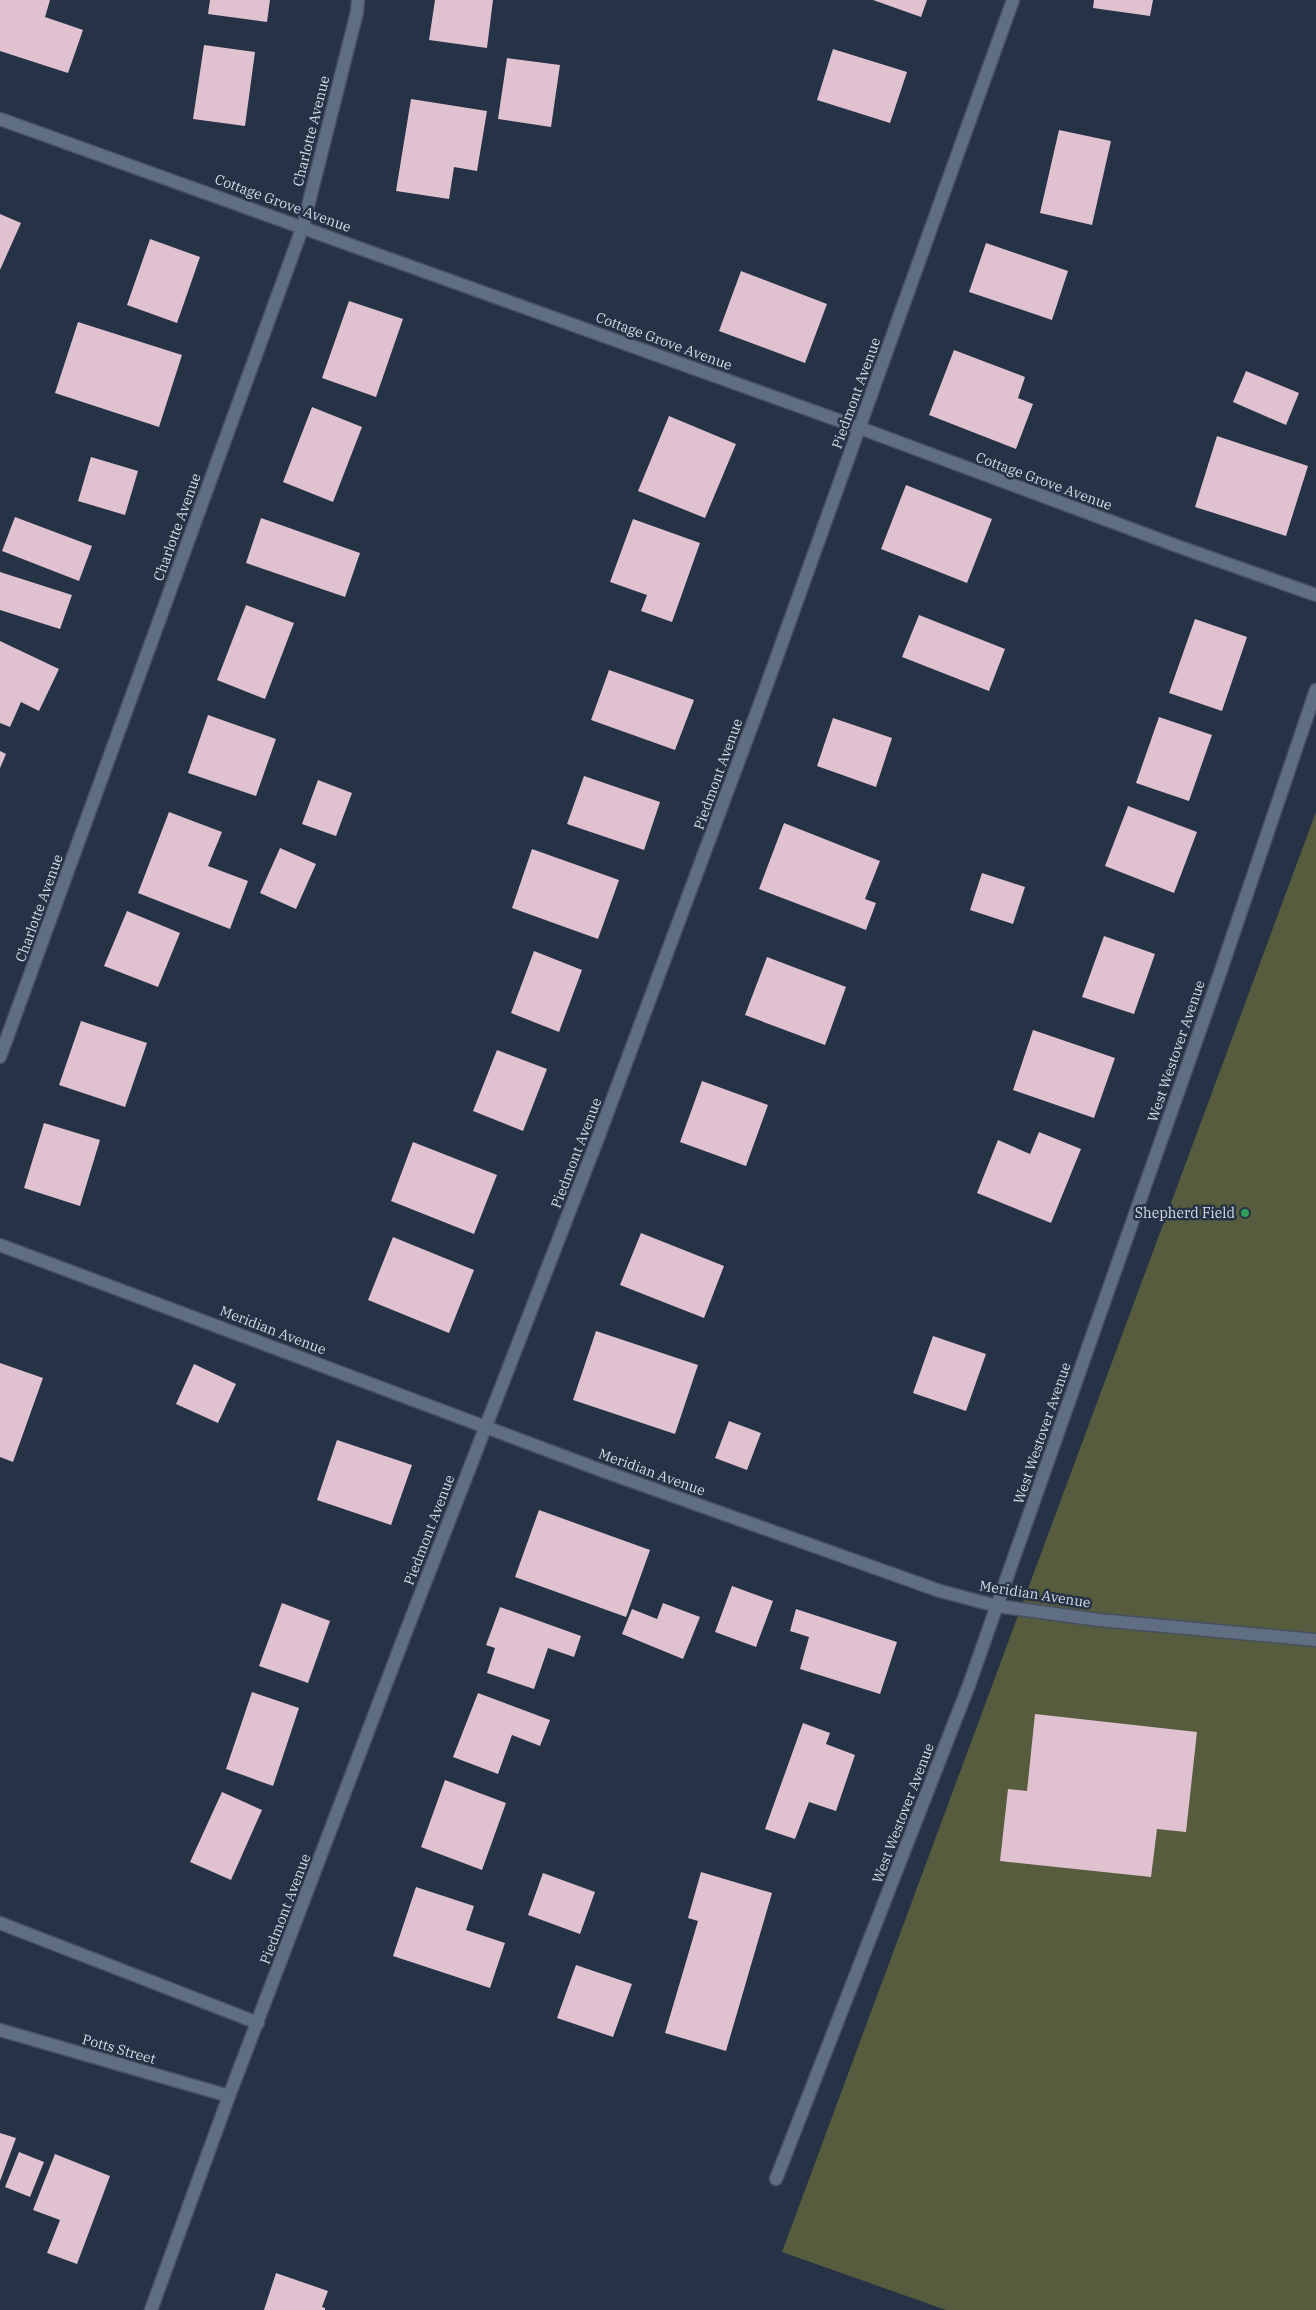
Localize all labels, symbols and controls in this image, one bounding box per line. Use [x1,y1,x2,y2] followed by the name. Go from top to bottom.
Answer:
[289,74,333,188] street label: Charlotte Avenue
[212,170,354,236] street label: Cottage Grove Avenue
[593,308,735,374] street label: Cottage Grove Avenue
[828,335,884,451] street label: Piedmont Avenue
[973,448,1115,514] street label: Cottage Grove Avenue
[149,471,205,583] street label: Charlotte Avenue
[690,716,746,832] street label: Piedmont Avenue
[11,852,67,964] street label: Charlotte Avenue
[1143,978,1209,1124] street label: West Westover Avenue
[547,1095,605,1211] street label: Piedmont Avenue
[1135,1204,1235,1222] place label: Shepherd Field
[1239,1207,1251,1219] marker: Shepherd Field
[217,1301,329,1359] street label: Meridian Avenue
[1009,1360,1075,1506] street label: West Westover Avenue
[596,1444,708,1500] street label: Meridian Avenue
[400,1472,458,1588] street label: Piedmont Avenue
[978,1576,1092,1612] street label: Meridian Avenue
[868,1740,938,1886] street label: West Westover Avenue
[256,1851,314,1967] street label: Piedmont Avenue
[80,2030,158,2068] street label: Potts Street

